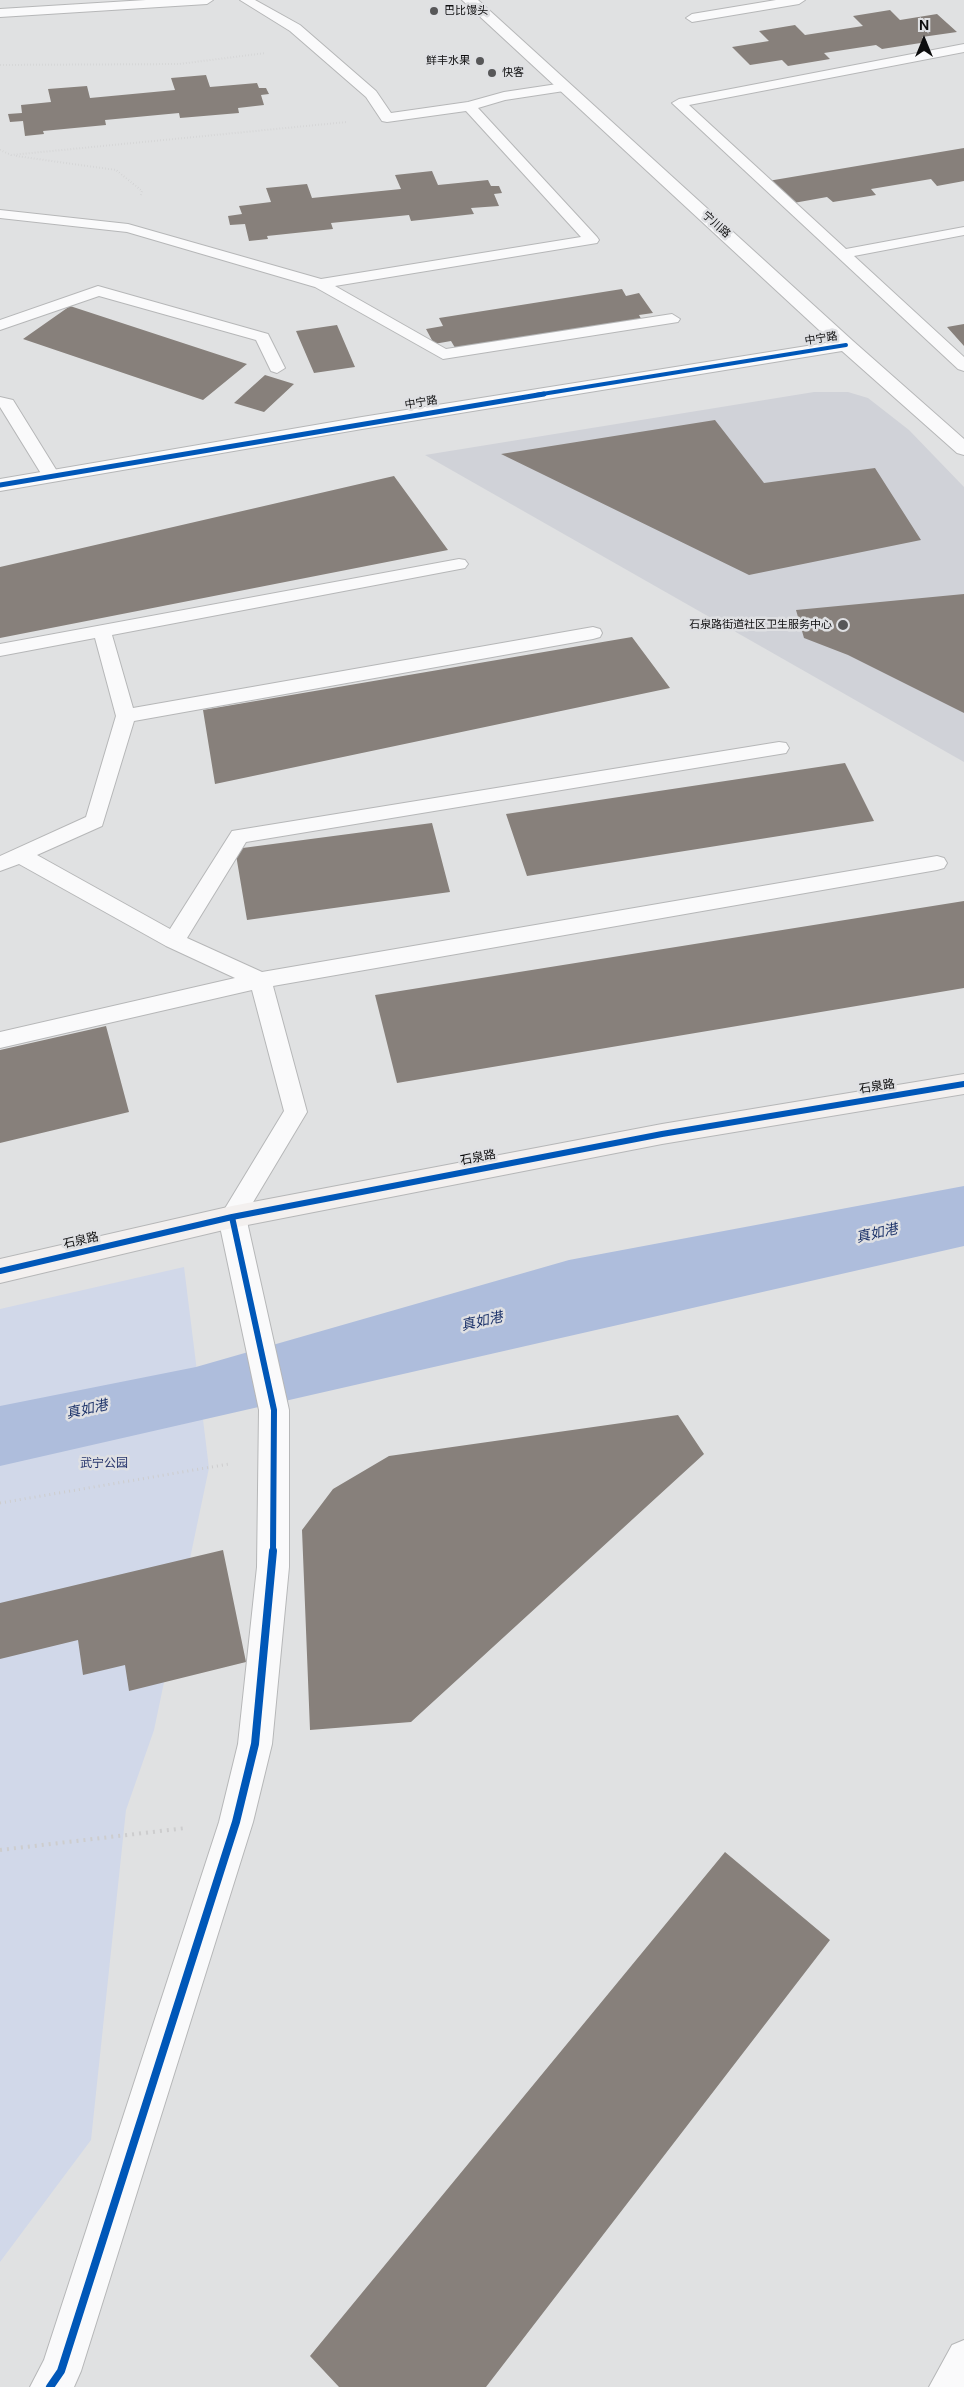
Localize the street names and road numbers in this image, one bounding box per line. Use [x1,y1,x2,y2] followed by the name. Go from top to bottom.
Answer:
[699,209,733,241] street label: 宁川路
[804,330,838,348] street label: 中宁路
[404,394,438,412] street label: 中宁路
[858,1077,896,1097] street label: 石泉路
[459,1147,497,1169] street label: 石泉路
[62,1230,100,1252] street label: 石泉路

